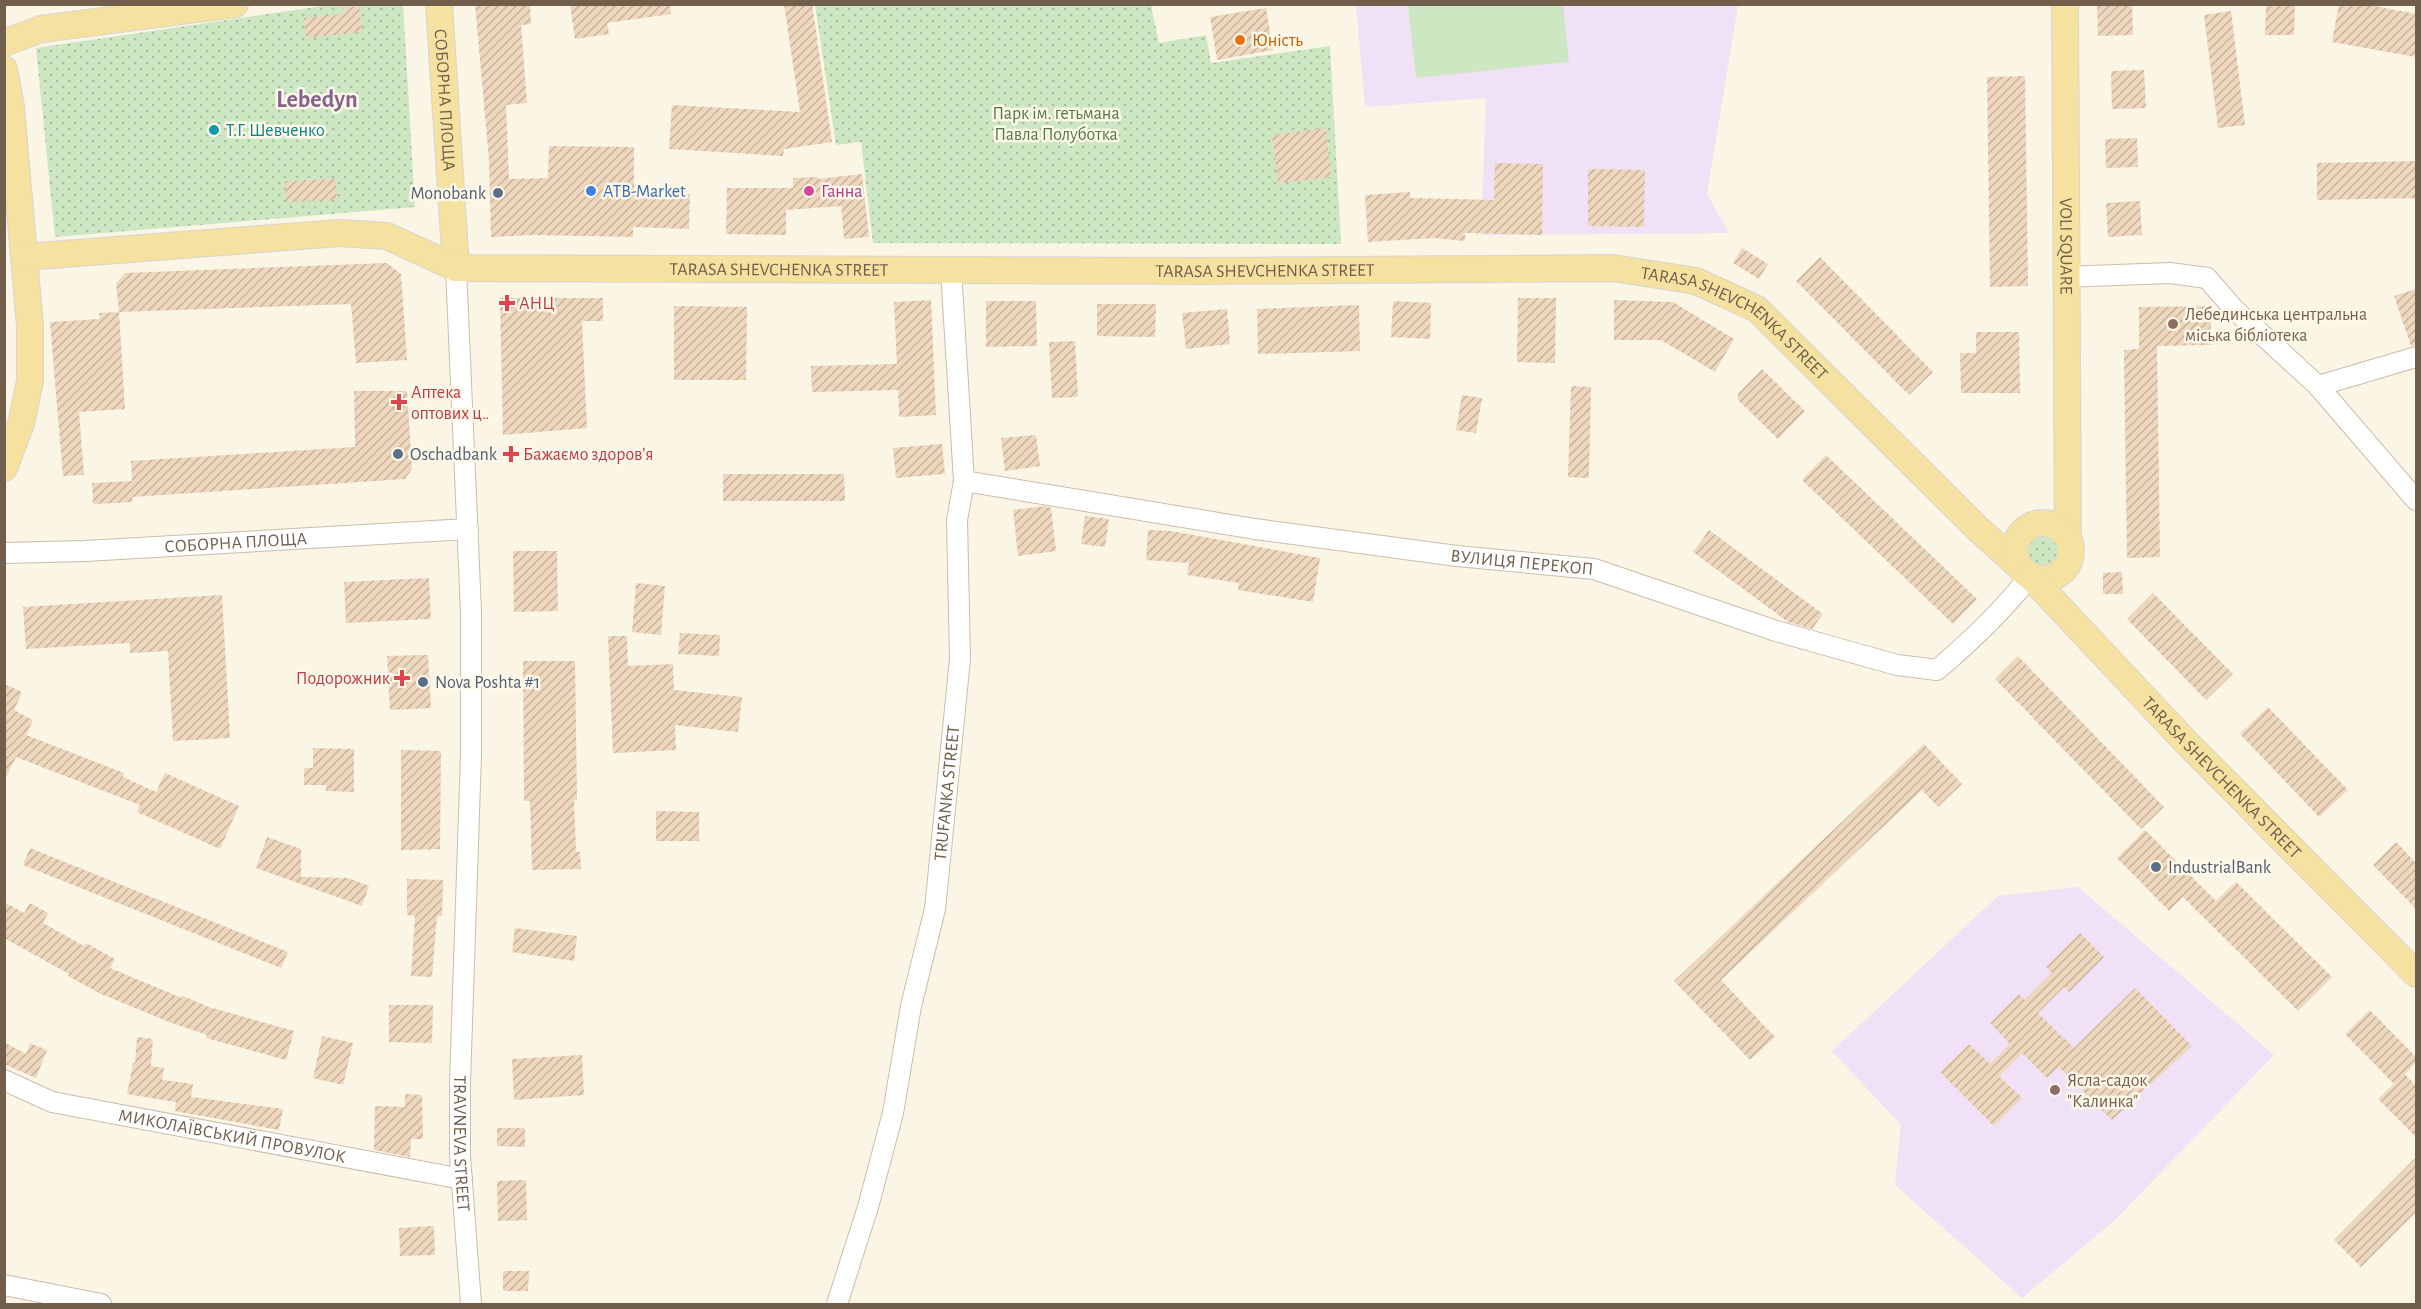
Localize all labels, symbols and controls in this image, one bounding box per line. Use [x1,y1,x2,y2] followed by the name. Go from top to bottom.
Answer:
[431,28,458,172] street label: СОБОРНА ПЛОЩА
[1252,32,1303,50] place label: Юність
[1233,33,1247,47] marker: Юність
[276,88,358,112] district label: Lebedyn
[992,105,1120,144] park label: Парк ім. гетьмана Павла Полуботка
[226,122,325,140] place label: Т.Г. Шевченко
[207,123,221,137] marker: Т.Г. Шевченко
[603,183,686,201] place label: ATB-Market
[821,183,863,201] place label: Ганна
[584,184,598,198] marker: ATB-Market
[802,184,816,198] marker: Ганна
[410,185,487,203] place label: Monobank
[491,186,505,200] marker: Monobank
[2056,198,2075,295] street label: VOLI SQUARE
[669,261,889,280] street label: TARASA SHEVCHENKA STREET
[1155,262,1375,281] street label: TARASA SHEVCHENKA STREET
[1639,264,1831,384] street label: TARASA SHEVCHENKA STREET
[519,295,555,313] place label: АНЦ
[500,296,514,310] marker: АНЦ
[2185,305,2367,345] place label: Лебединська центральна міська бібліотека
[2166,317,2180,331] marker: Лебединська центральна міська бібліотека
[411,384,489,423] place label: Аптека оптових ц‥
[392,395,406,409] marker: Аптека оптових ц‥
[410,446,498,464] place label: Oschadbank
[523,446,654,464] place label: Бажаємо здоровʼя
[391,447,405,461] marker: Oschadbank
[504,447,518,461] marker: Бажаємо здоровʼя
[164,530,308,556] street label: СОБОРНА ПЛОЩА
[1449,547,1594,579] street label: ВУЛИЦЯ ПЕРЕКОП
[296,670,391,688] place label: Подорожник
[395,671,409,685] marker: Подорожник
[435,674,540,692] place label: Nova Poshta #1
[416,675,430,689] marker: Nova Poshta #1
[2138,693,2304,863] street label: TARASA SHEVCHENKA STREET
[932,724,963,862] street label: TRUFANKA STREET
[2168,859,2272,877] place label: IndustrialBank
[2149,860,2163,874] marker: IndustrialBank
[2067,1072,2148,1111] place label: Ясла-садок "Калинка"
[450,1075,472,1212] street label: TRAVNEVA STREET
[2048,1083,2062,1097] marker: Ясла-садок "Калинка"
[117,1107,348,1167] street label: МИКОЛАЇВСЬКИЙ ПРОВУЛОК

